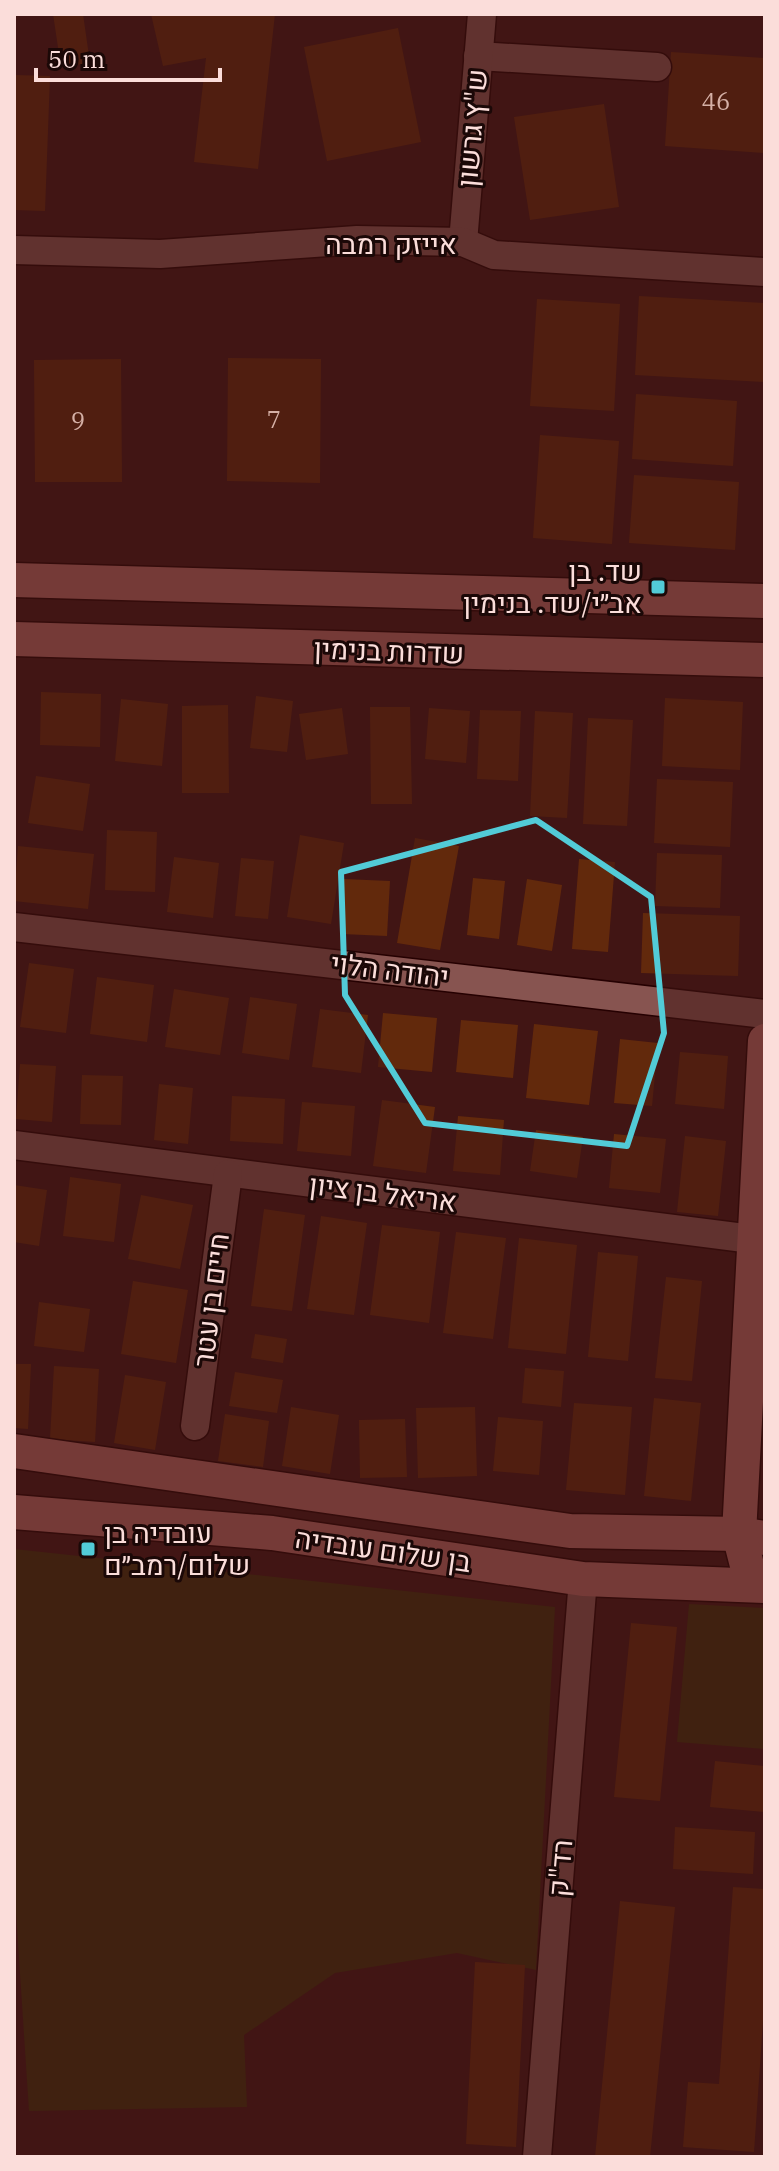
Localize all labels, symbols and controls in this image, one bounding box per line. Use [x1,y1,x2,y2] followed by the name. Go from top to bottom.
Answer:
[36,32,220,82] scale bar
[48,43,105,75] text: 50 m
[448,67,495,189] street label: ש"ץ גרשון
[702,85,730,117] house number: 46
[325,225,457,262] street label: אייזק רמבה
[267,403,281,435] house number: 7
[71,404,85,436] house number: 9
[463,552,642,621] place label: שד. בן אב״י/שד. בנימין
[649,578,667,596] marker: שד. בן אב״י/שד. בנימין
[313,629,465,672] street label: שדרות בנימין
[329,944,451,995] street label: יהודה הלוי
[307,1165,459,1220] street label: אריאל בן ציון
[184,1231,237,1369] street label: חיים בן עטר
[104,1514,250,1583] place label: עובדיה בן שלום/רמב״ם
[293,1519,474,1580] street label: בן שלום עובדיה
[79,1540,97,1558] marker: עובדיה בן שלום/רמב״ם
[539,1838,580,1898] street label: רד"ק

